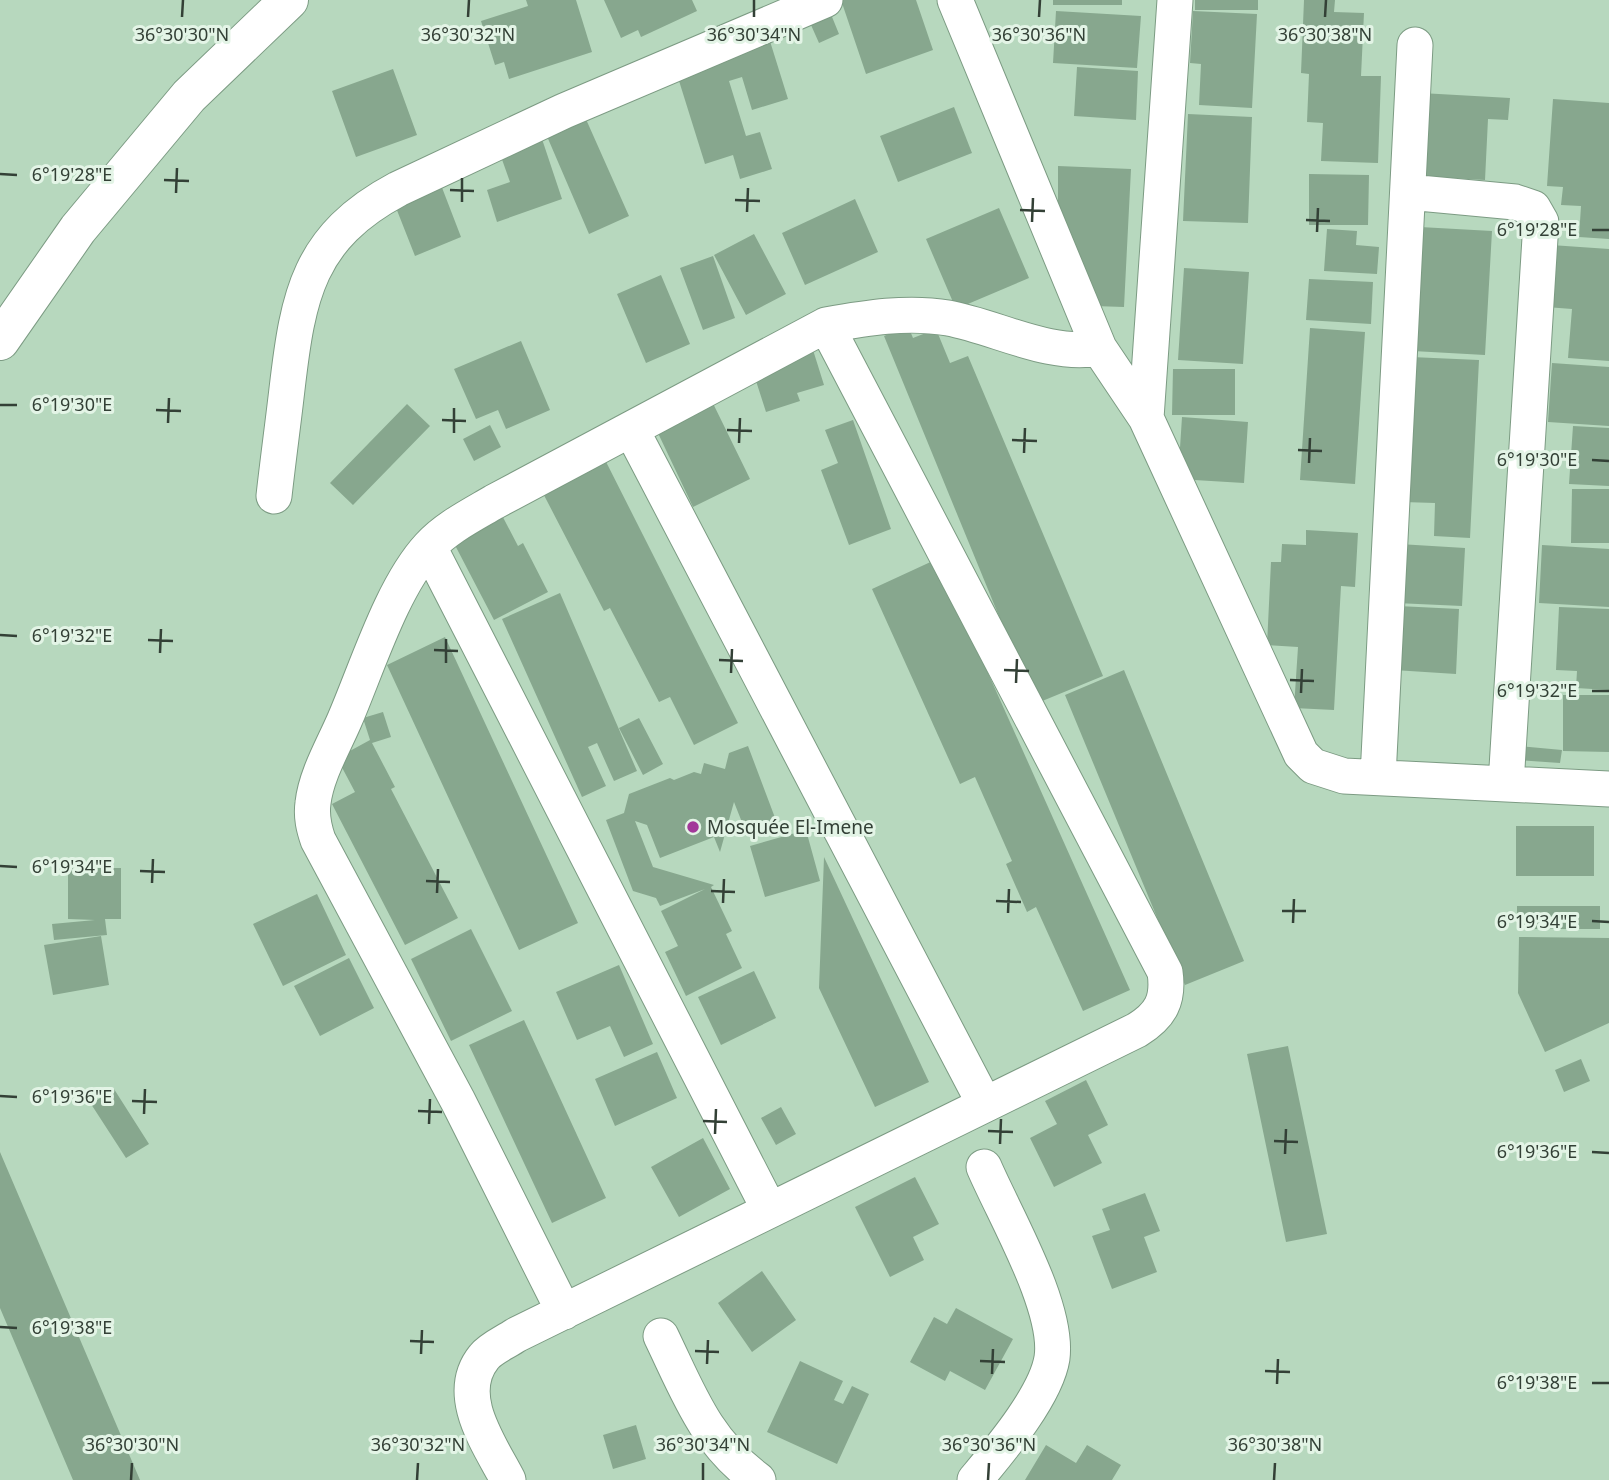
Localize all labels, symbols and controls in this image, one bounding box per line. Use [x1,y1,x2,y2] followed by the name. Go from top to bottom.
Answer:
[135,22,229,46] text: 36°30'30"N
[421,22,515,46] text: 36°30'32"N
[707,22,801,46] text: 36°30'34"N
[992,22,1086,46] text: 36°30'36"N
[1278,22,1372,46] text: 36°30'38"N
[32,162,112,186] text: 6°19'28"E
[1497,217,1577,241] text: 6°19'28"E
[32,392,112,416] text: 6°19'30"E
[1497,447,1577,471] text: 6°19'30"E
[32,623,112,647] text: 6°19'32"E
[1497,678,1577,702] text: 6°19'32"E
[707,814,874,840] place label: Mosquée El-Imene
[685,819,701,835] marker: Mosquée El-Imene
[32,854,112,878] text: 6°19'34"E
[1497,909,1577,933] text: 6°19'34"E
[32,1084,112,1108] text: 6°19'36"E
[1497,1139,1577,1163] text: 6°19'36"E
[32,1315,112,1339] text: 6°19'38"E
[1497,1370,1577,1394] text: 6°19'38"E
[85,1432,179,1456] text: 36°30'30"N
[371,1432,465,1456] text: 36°30'32"N
[656,1432,750,1456] text: 36°30'34"N
[942,1432,1036,1456] text: 36°30'36"N
[1228,1432,1322,1456] text: 36°30'38"N

